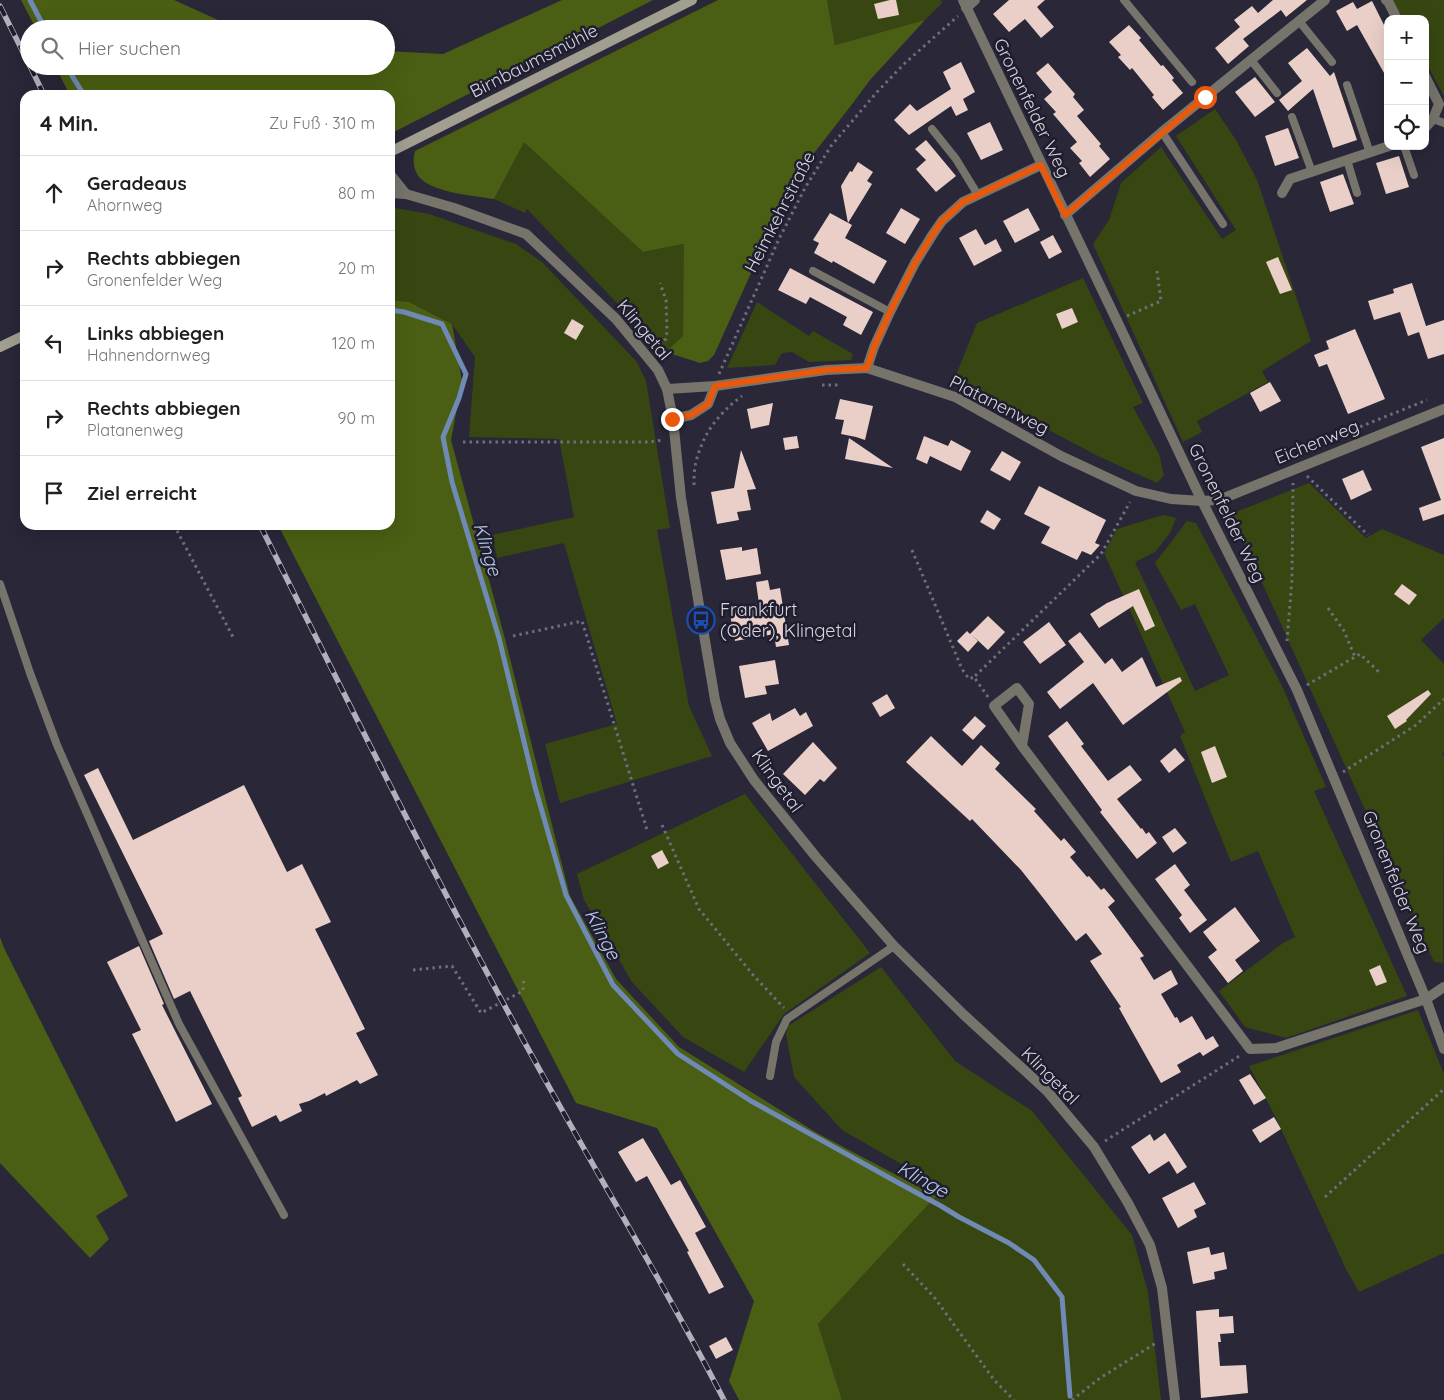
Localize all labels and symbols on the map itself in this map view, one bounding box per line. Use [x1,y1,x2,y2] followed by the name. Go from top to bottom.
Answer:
[466,18,602,103] street label: Birnbaumsmühle
[989,34,1076,181] street label: Gronenfelder Weg
[1194,86,1217,109] route start
[739,147,820,276] street label: Heimkehrstraße
[612,294,677,365] street label: Klingetal
[946,370,1053,439] street label: Platanenweg
[661,408,684,431] route end
[1271,414,1362,469] street label: Eichenweg
[1184,439,1271,586] street label: Gronenfelder Weg
[469,519,508,580] water label: Klinge
[720,598,857,642] place label: Frankfurt (Oder), Klingetal
[686,605,716,635] bus stop icon: Frankfurt (Oder), Klingetal
[747,745,808,817] street label: Klingetal
[1357,807,1436,957] street label: Gronenfelder Weg
[580,904,627,965] water label: Klinge
[1017,1042,1084,1109] street label: Klingetal
[893,1155,954,1203] water label: Klinge

